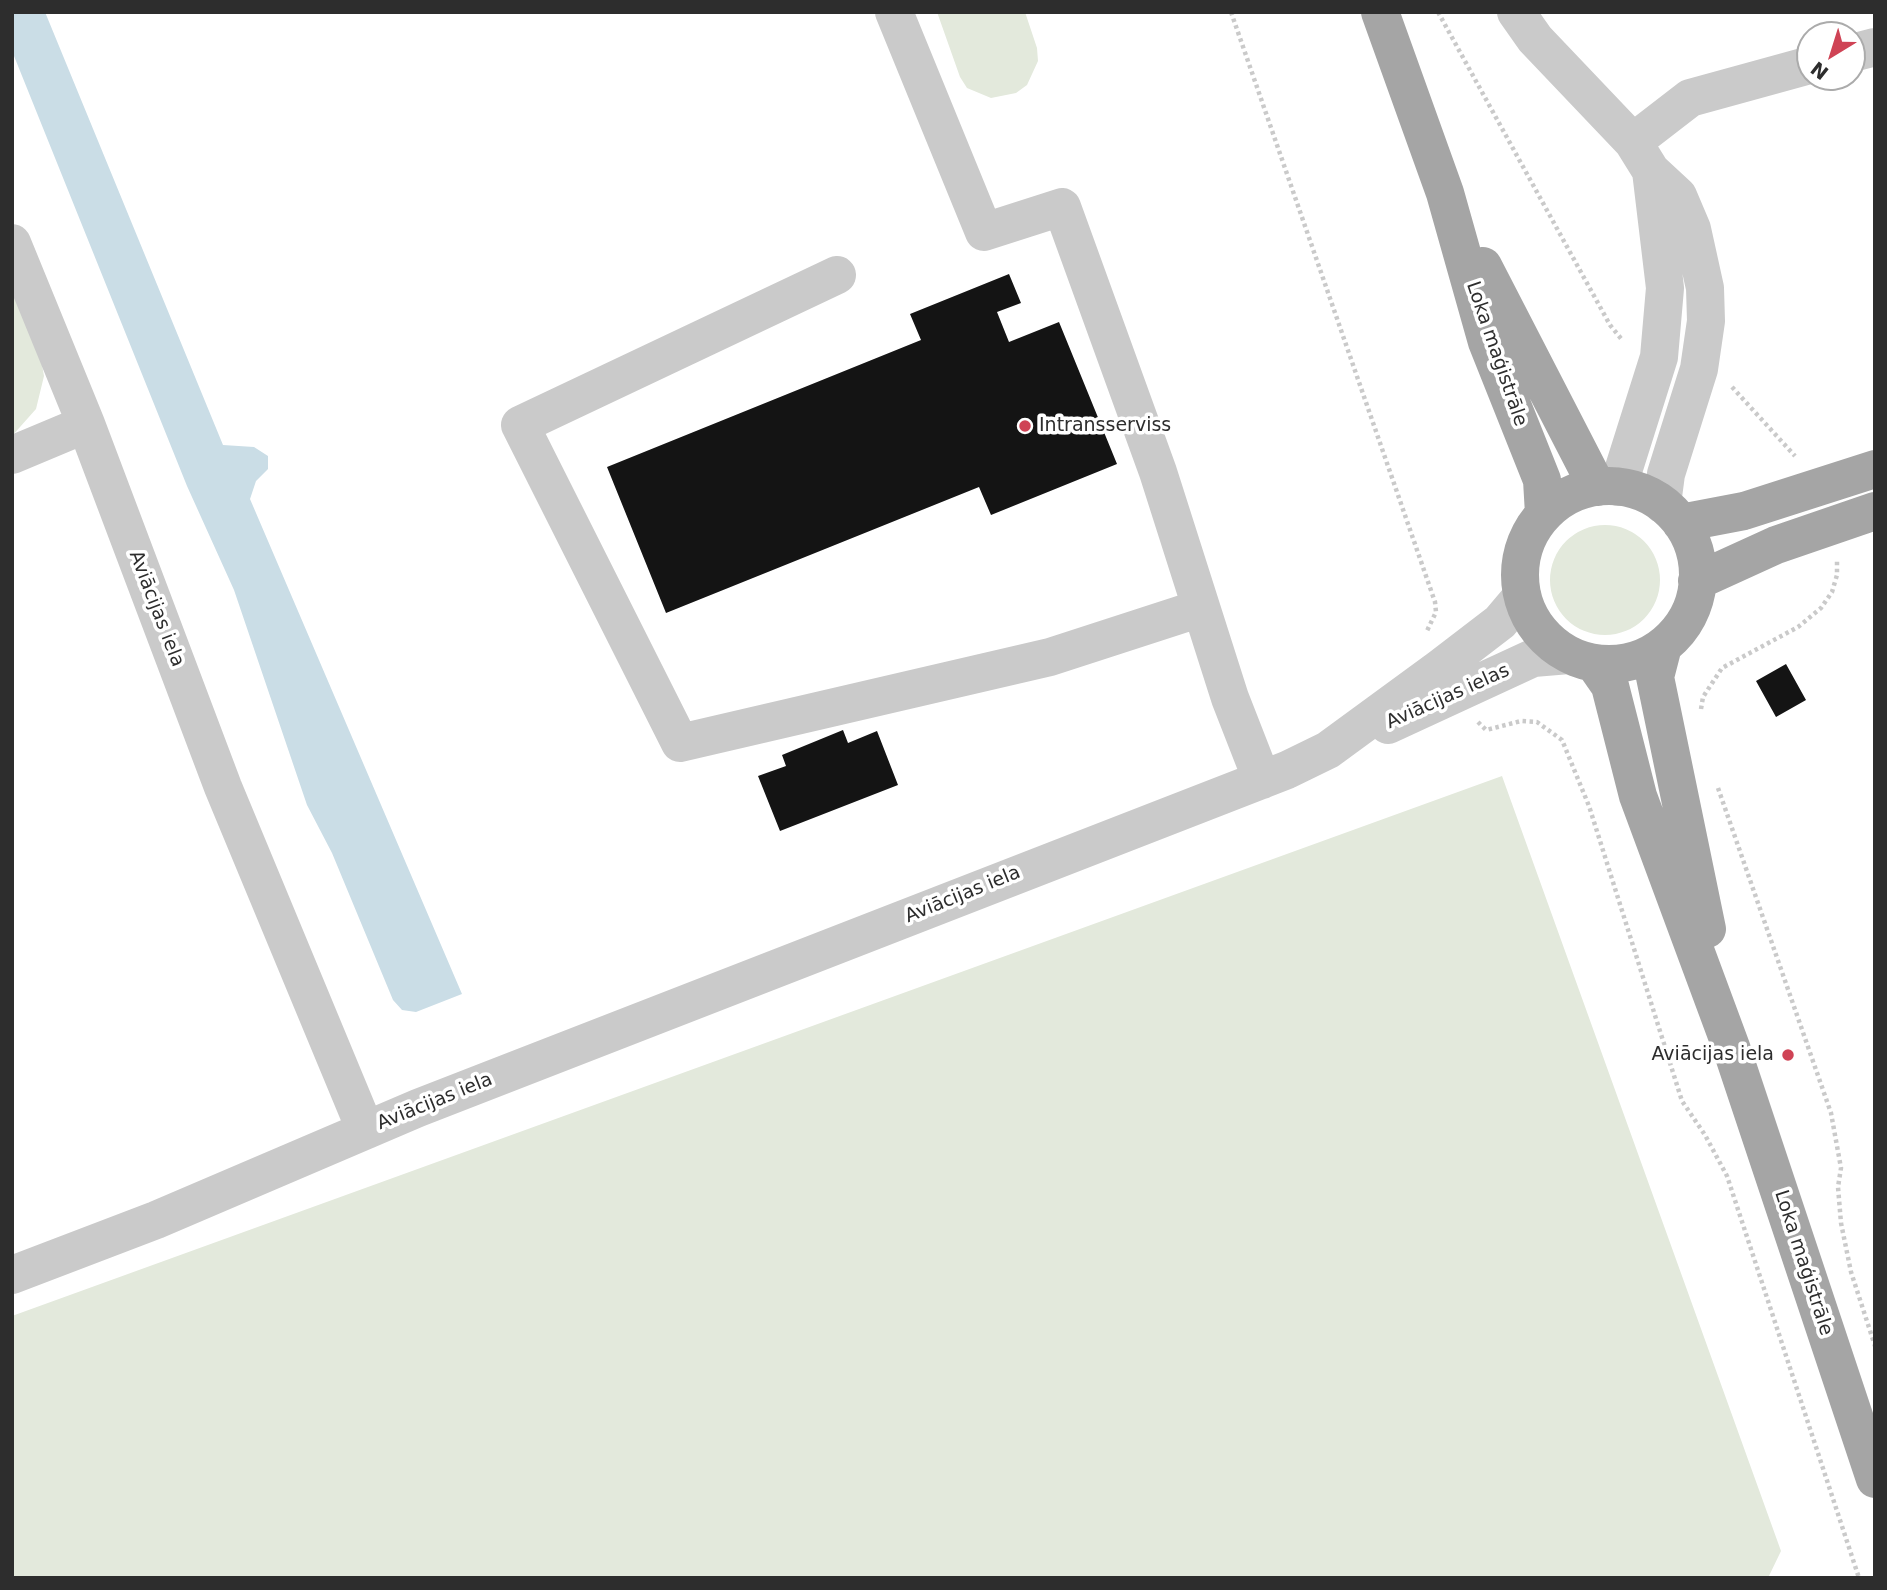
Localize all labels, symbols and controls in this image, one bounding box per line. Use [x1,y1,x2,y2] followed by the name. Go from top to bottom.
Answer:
[1796,21,1866,91] north arrow
[1806,57,1832,85] text: N
[1461,279,1531,429] street label: Loka maģistrāle
[1039,415,1171,437] place label: Intransserviss
[1017,418,1033,434] marker: Intransserviss
[123,548,189,670] street label: Aviācijas iela
[1383,660,1513,734] street label: Aviācijas ielas
[902,861,1024,929] street label: Aviācijas iela
[1651,1044,1774,1066] place label: Aviācijas iela
[1780,1047,1796,1063] marker: Aviācijas iela
[374,1068,496,1136] street label: Aviācijas iela
[1769,1187,1837,1339] street label: Loka maģistrāle

